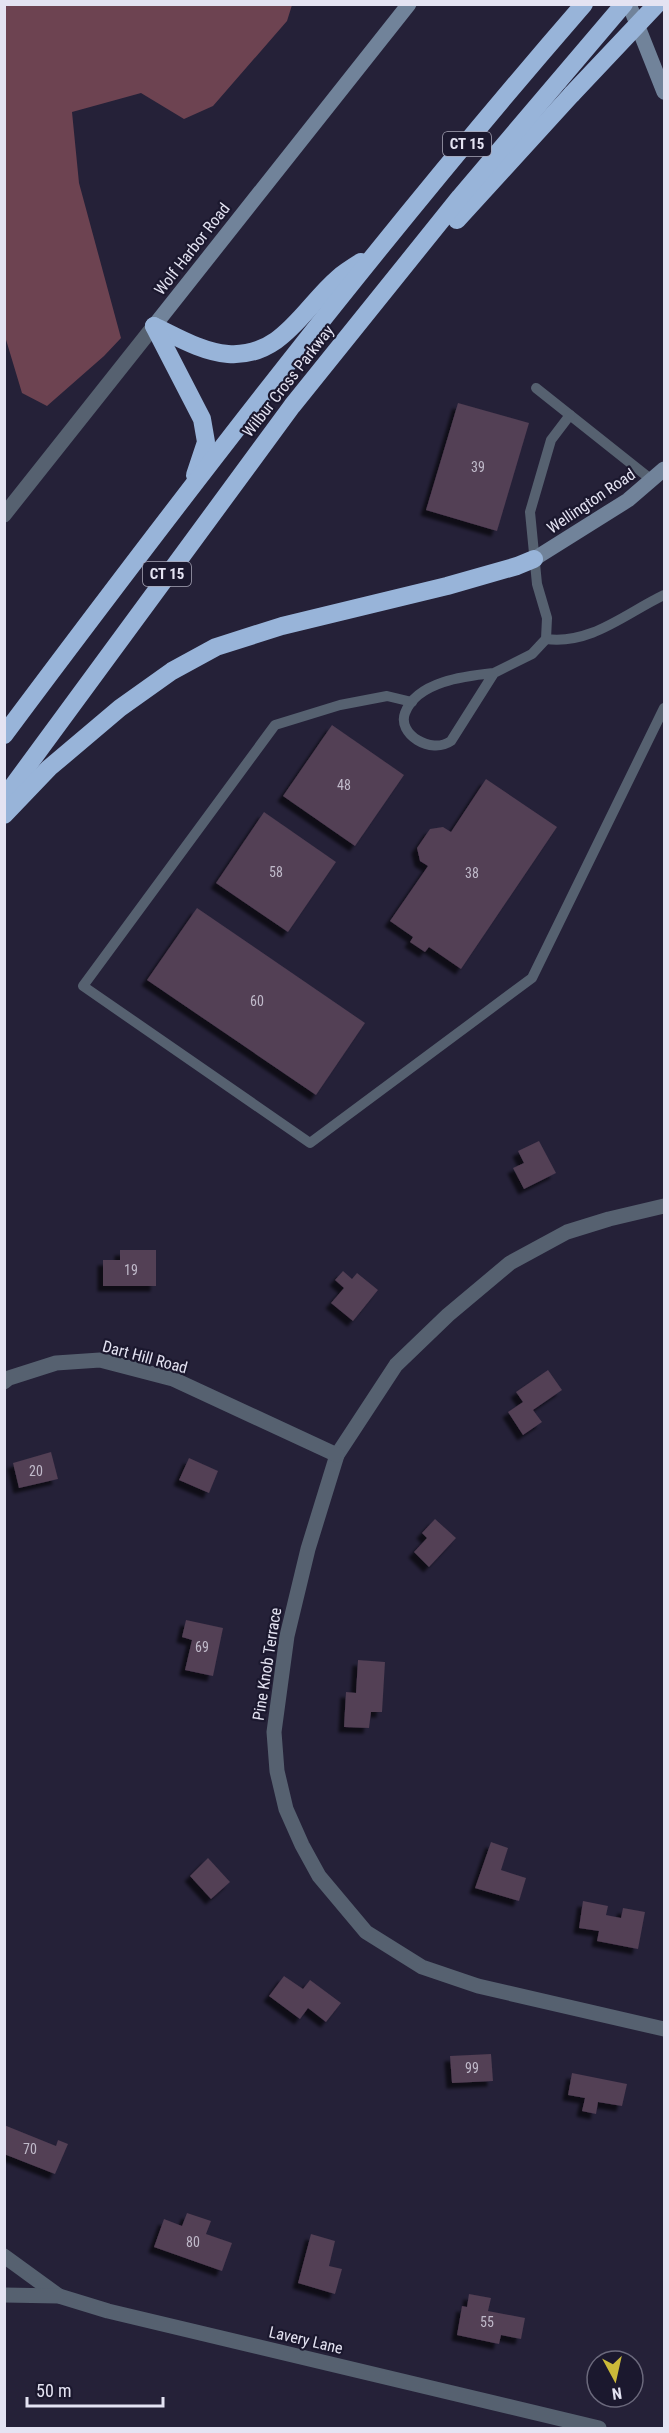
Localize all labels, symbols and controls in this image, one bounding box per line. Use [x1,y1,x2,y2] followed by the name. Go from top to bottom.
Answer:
[443,132,491,156] road number: CT 15
[150,199,234,299] street label: Wolf Harbor Road
[238,321,338,441] street label: Wilbur Cross Parkway
[471,459,485,475] house number: 39
[543,465,639,537] street label: Wellington Road
[143,562,191,586] road number: CT 15
[337,777,351,793] house number: 48
[269,864,283,880] house number: 58
[465,865,479,881] house number: 38
[250,993,264,1009] house number: 60
[124,1262,138,1278] house number: 19
[100,1337,190,1377] street label: Dart Hill Road
[29,1463,43,1479] house number: 20
[249,1606,285,1722] street label: Pine Knob Terrace
[195,1639,209,1655] house number: 69
[465,2060,479,2076] house number: 99
[23,2141,37,2157] house number: 70
[186,2234,200,2250] house number: 80
[480,2314,494,2330] house number: 55
[267,2322,345,2358] street label: Lavery Lane
[585,2349,645,2409] north arrow
[27,2370,164,2408] scale bar
[36,2380,71,2401] text: 50 m
[611,2383,623,2403] text: N

